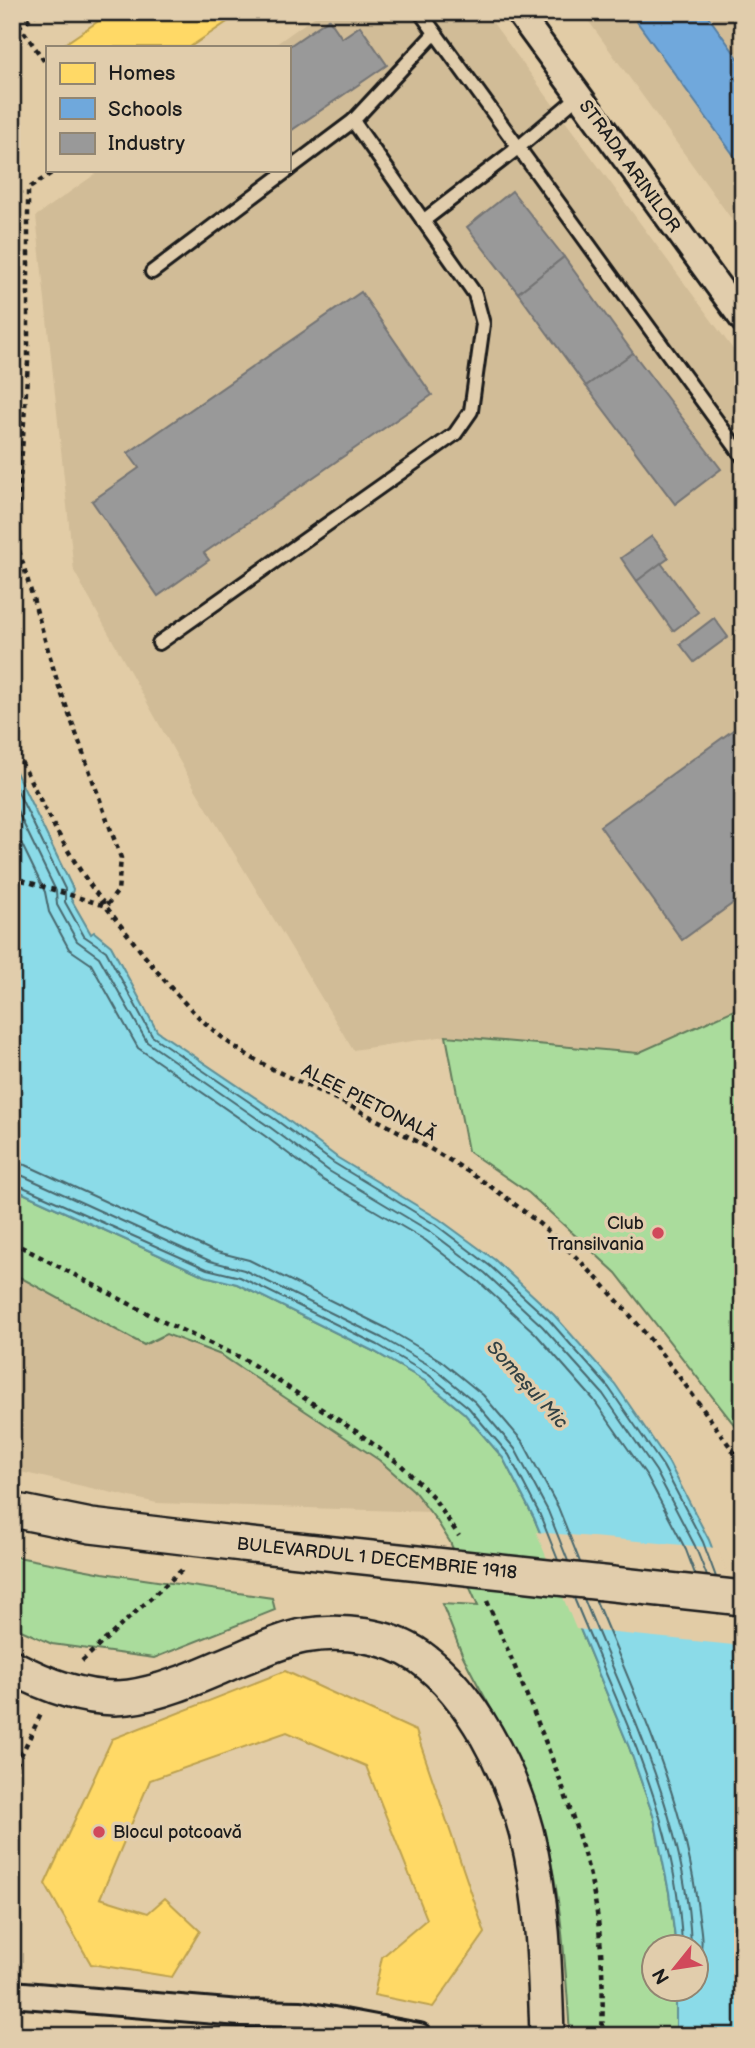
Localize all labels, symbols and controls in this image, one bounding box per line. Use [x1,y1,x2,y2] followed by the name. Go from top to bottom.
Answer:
[46,46,290,172] legend
[108,61,176,86] text: Homes
[575,96,685,237] street label: STRADA ARINILOR
[108,97,182,122] text: Schools
[108,131,186,156] text: Industry
[298,1058,440,1145] street label: ALEE PIETONALĂ
[547,1213,644,1255] place label: Club Transilvania
[650,1225,666,1241] marker: Club Transilvania
[481,1336,572,1434] water label: Someșul Mic
[236,1533,518,1584] street label: BULEVARDUL 1 DECEMBRIE 1918
[113,1822,242,1843] place label: Blocul potcoavă
[91,1824,107,1840] marker: Blocul potcoavă
[640,1932,710,2002] north arrow
[648,1964,675,1988] text: N

